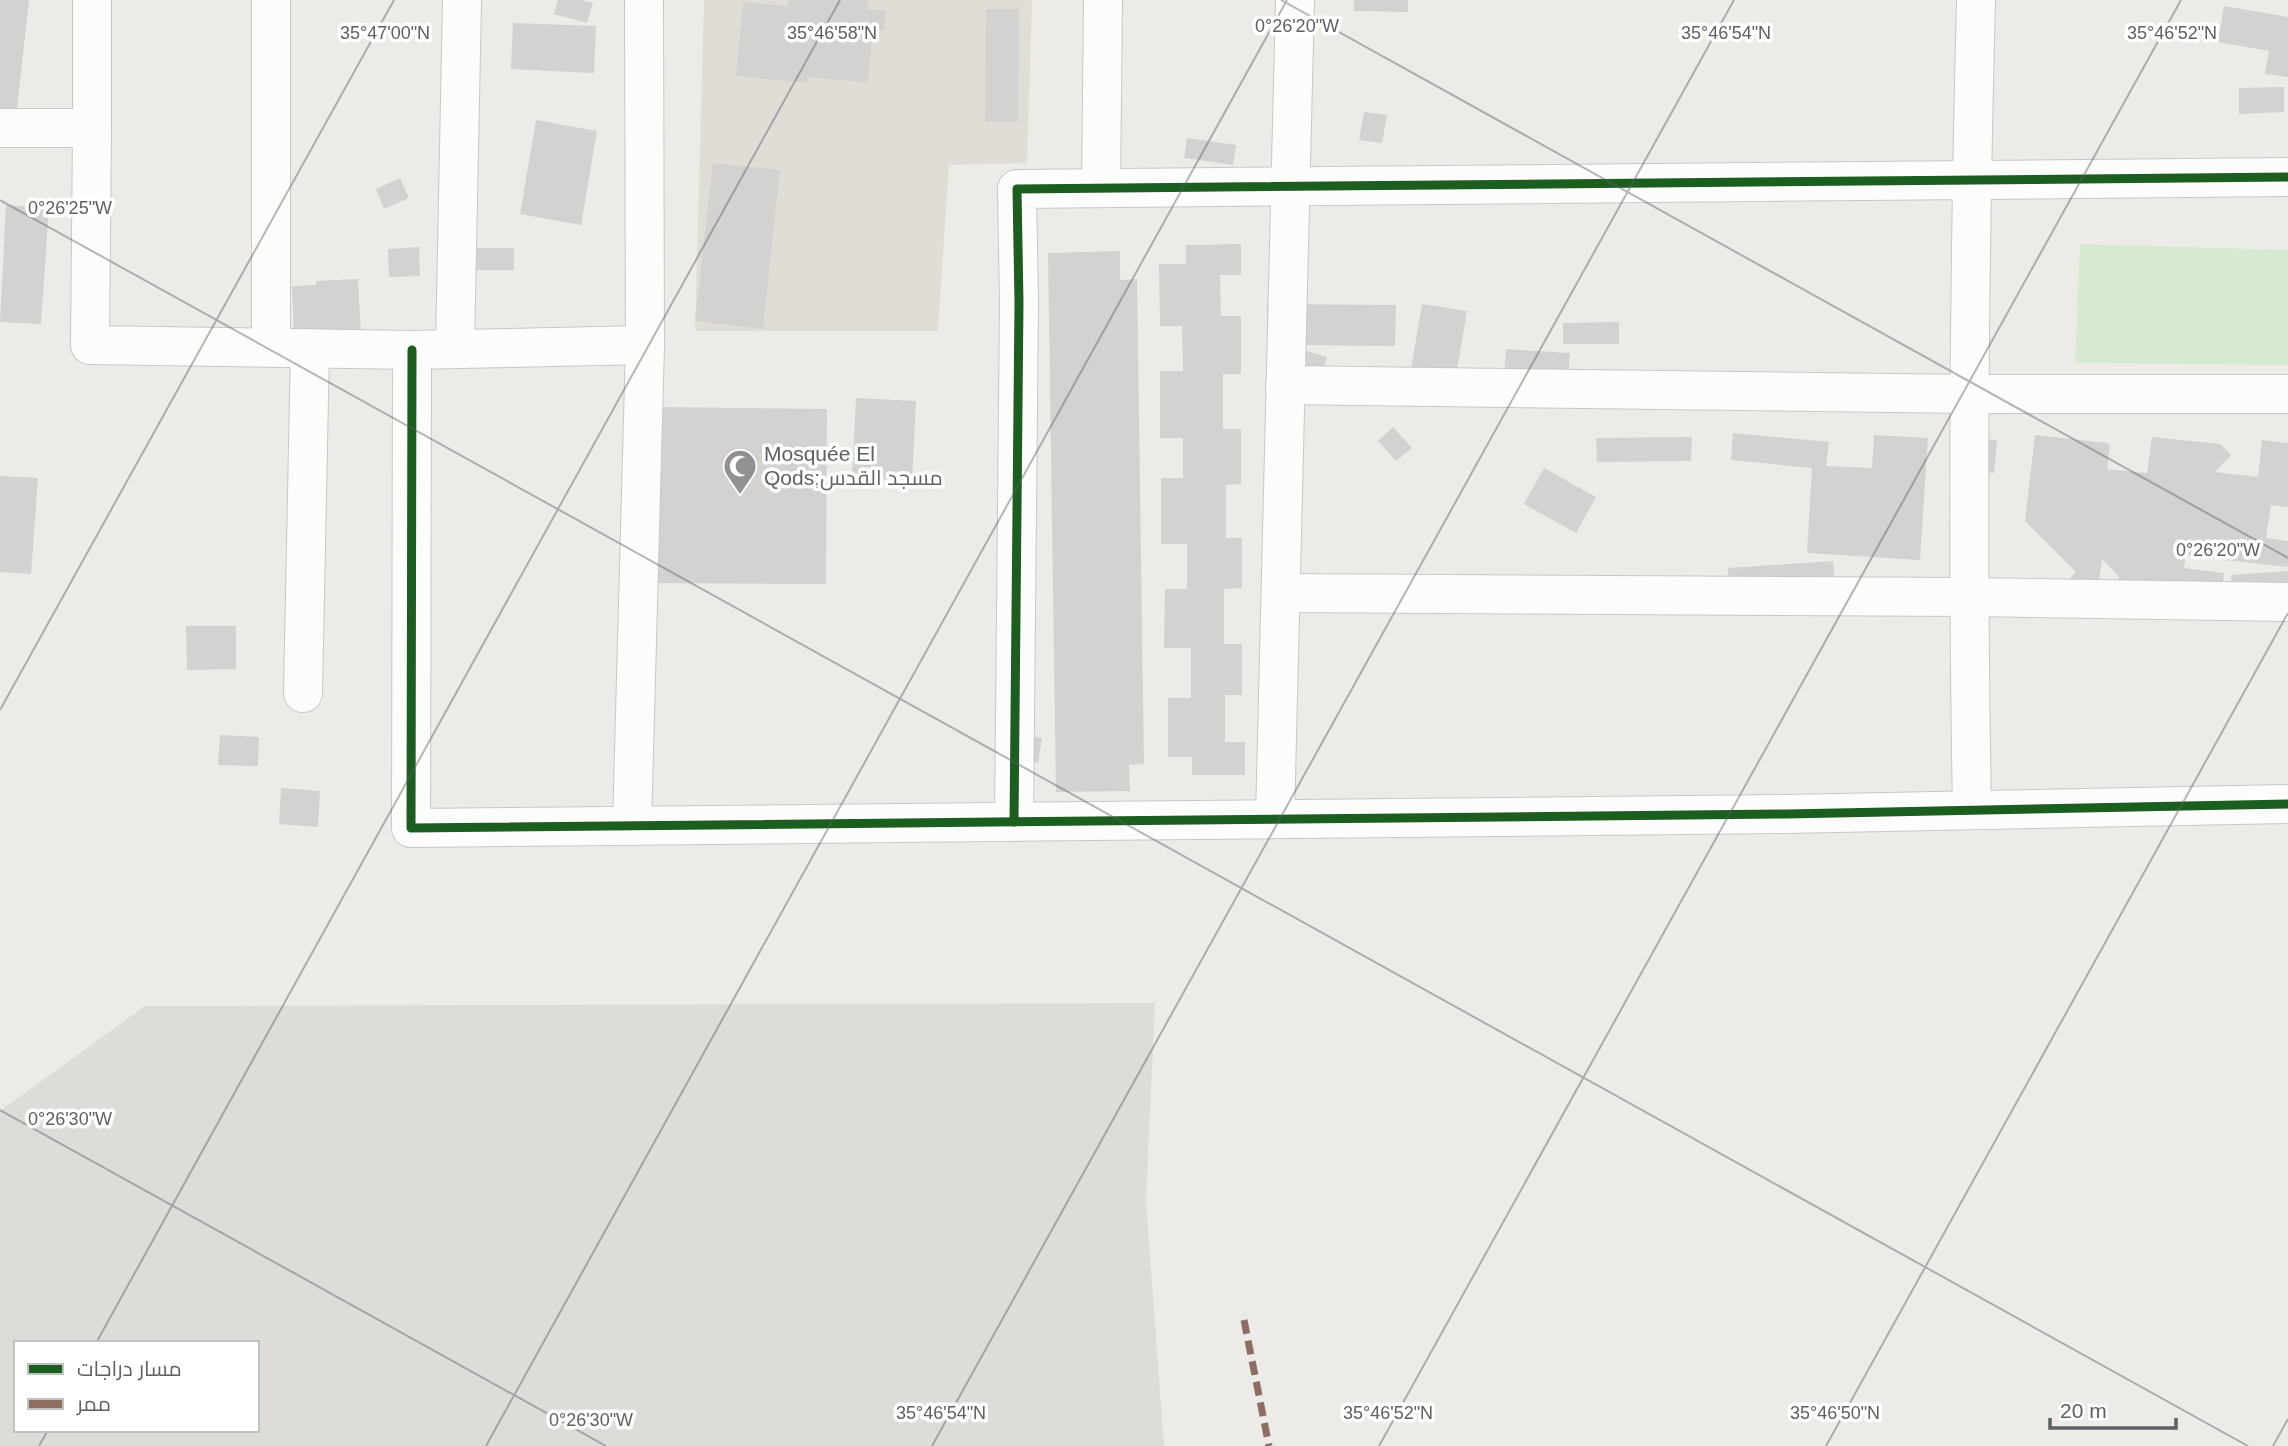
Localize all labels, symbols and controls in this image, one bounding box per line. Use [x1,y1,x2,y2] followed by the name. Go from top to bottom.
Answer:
[1255,16,1339,36] text: 0°26'20"W
[340,23,430,43] text: 35°47'00"N
[787,23,877,43] text: 35°46'58"N
[1681,23,1771,43] text: 35°46'54"N
[2127,23,2217,43] text: 35°46'52"N
[28,198,112,218] text: 0°26'25"W
[764,442,943,491] place label: Mosquée El Qods;مسجد القدس
[721,447,759,496] mosque icon: Mosquée El Qods;مسجد القدس
[2176,540,2260,560] text: 0°26'20"W
[28,1109,112,1129] text: 0°26'30"W
[14,1341,259,1432] legend
[77,1357,182,1381] text: مسار دراجات
[2050,1386,2176,1430] scale bar
[76,1392,111,1416] text: ممر
[2060,1399,2107,1422] text: 20 m
[896,1403,986,1423] text: 35°46'54"N
[1343,1403,1433,1423] text: 35°46'52"N
[1790,1403,1880,1423] text: 35°46'50"N
[549,1410,633,1430] text: 0°26'30"W

